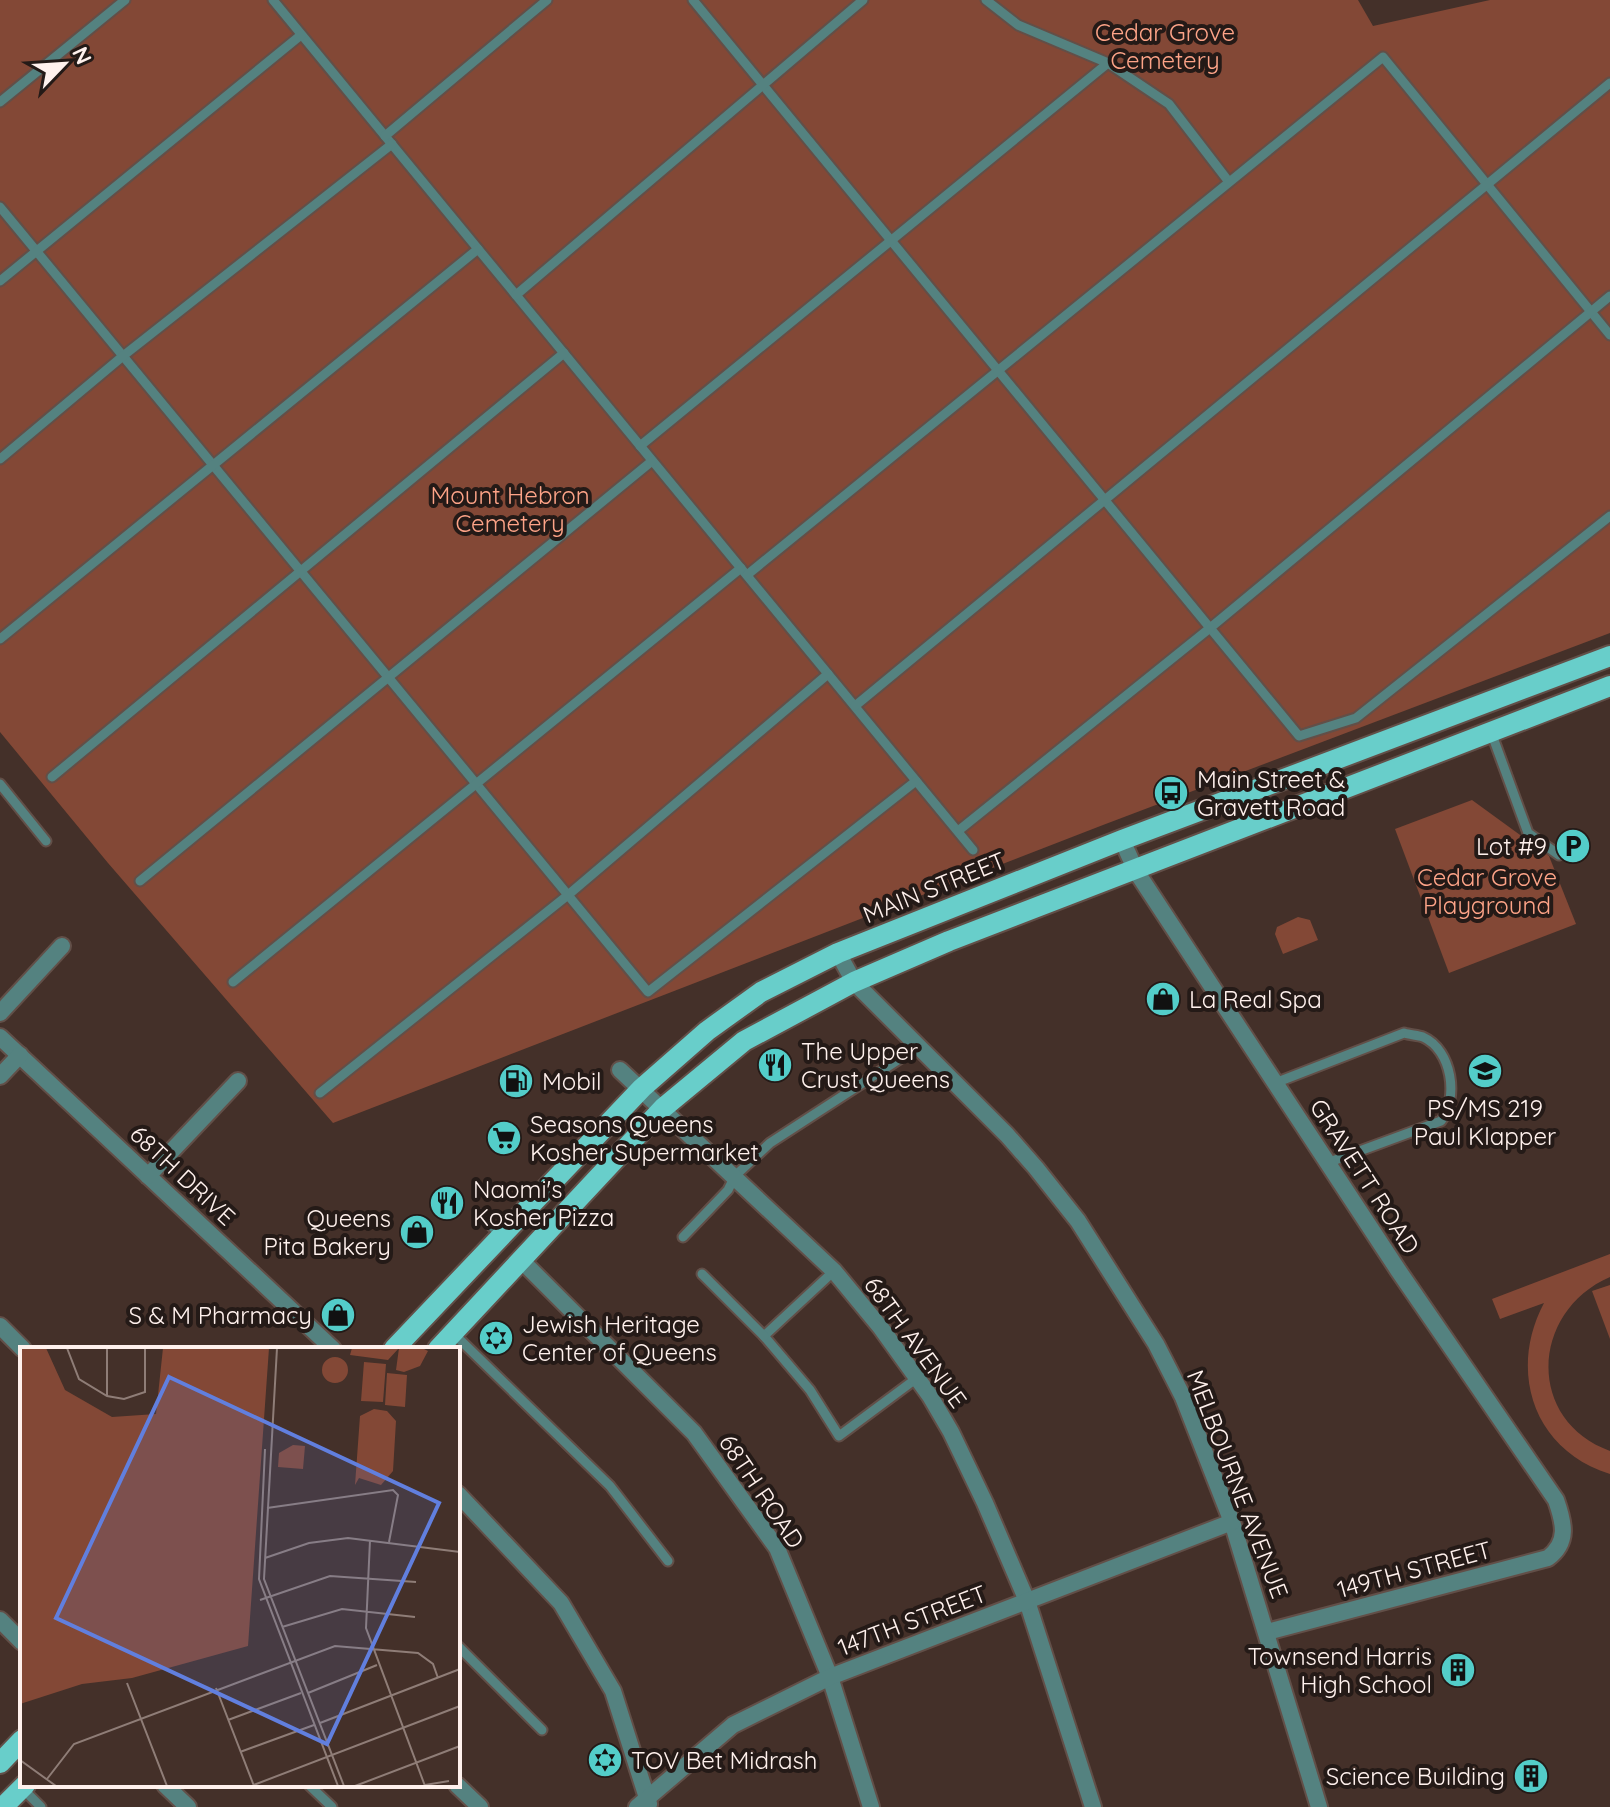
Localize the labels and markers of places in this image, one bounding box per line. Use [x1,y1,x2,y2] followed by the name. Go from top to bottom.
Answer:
[1197,764,1345,822] place label: Main Street & Gravett Road
[1152,774,1190,812] bus stop icon: Main Street & Gravett Road
[1554,827,1592,865] parking icon: Lot #9
[1476,831,1547,861] place label: Lot #9
[1144,980,1182,1018] shop icon: La Real Spa
[1189,984,1322,1014] place label: La Real Spa
[801,1036,950,1094] place label: The Upper Crust Queens
[756,1046,794,1084] restaurant icon: The Upper Crust Queens
[1466,1052,1504,1090] school or university icon: PS/MS 219 Paul Klapper
[497,1062,535,1100] fuel station icon: Mobil
[542,1066,602,1096] place label: Mobil
[1414,1093,1556,1151] place label: PS/MS 219 Paul Klapper
[530,1109,759,1167] place label: Seasons Queens Kosher Supermarket
[485,1119,523,1157] supermarket icon: Seasons Queens Kosher Supermarket
[473,1174,614,1232] place label: Naomi's Kosher Pizza
[428,1184,466,1222] restaurant icon: Naomi's Kosher Pizza
[263,1203,391,1261] place label: Queens Pita Bakery
[398,1213,436,1251] shop icon: Queens Pita Bakery
[319,1296,357,1334] shop icon: S & M Pharmacy
[128,1300,312,1330] place label: S & M Pharmacy
[522,1309,717,1367] place label: Jewish Heritage Center of Queens
[477,1319,515,1357] synagogue icon: Jewish Heritage Center of Queens
[1247,1641,1432,1699] place label: Townsend Harris High School
[1439,1651,1477,1689] building icon: Townsend Harris High School
[586,1741,624,1779] synagogue icon: TOV Bet Midrash
[631,1745,817,1775] place label: TOV Bet Midrash
[1512,1757,1550,1795] building icon: Science Building
[1326,1761,1505,1791] place label: Science Building

